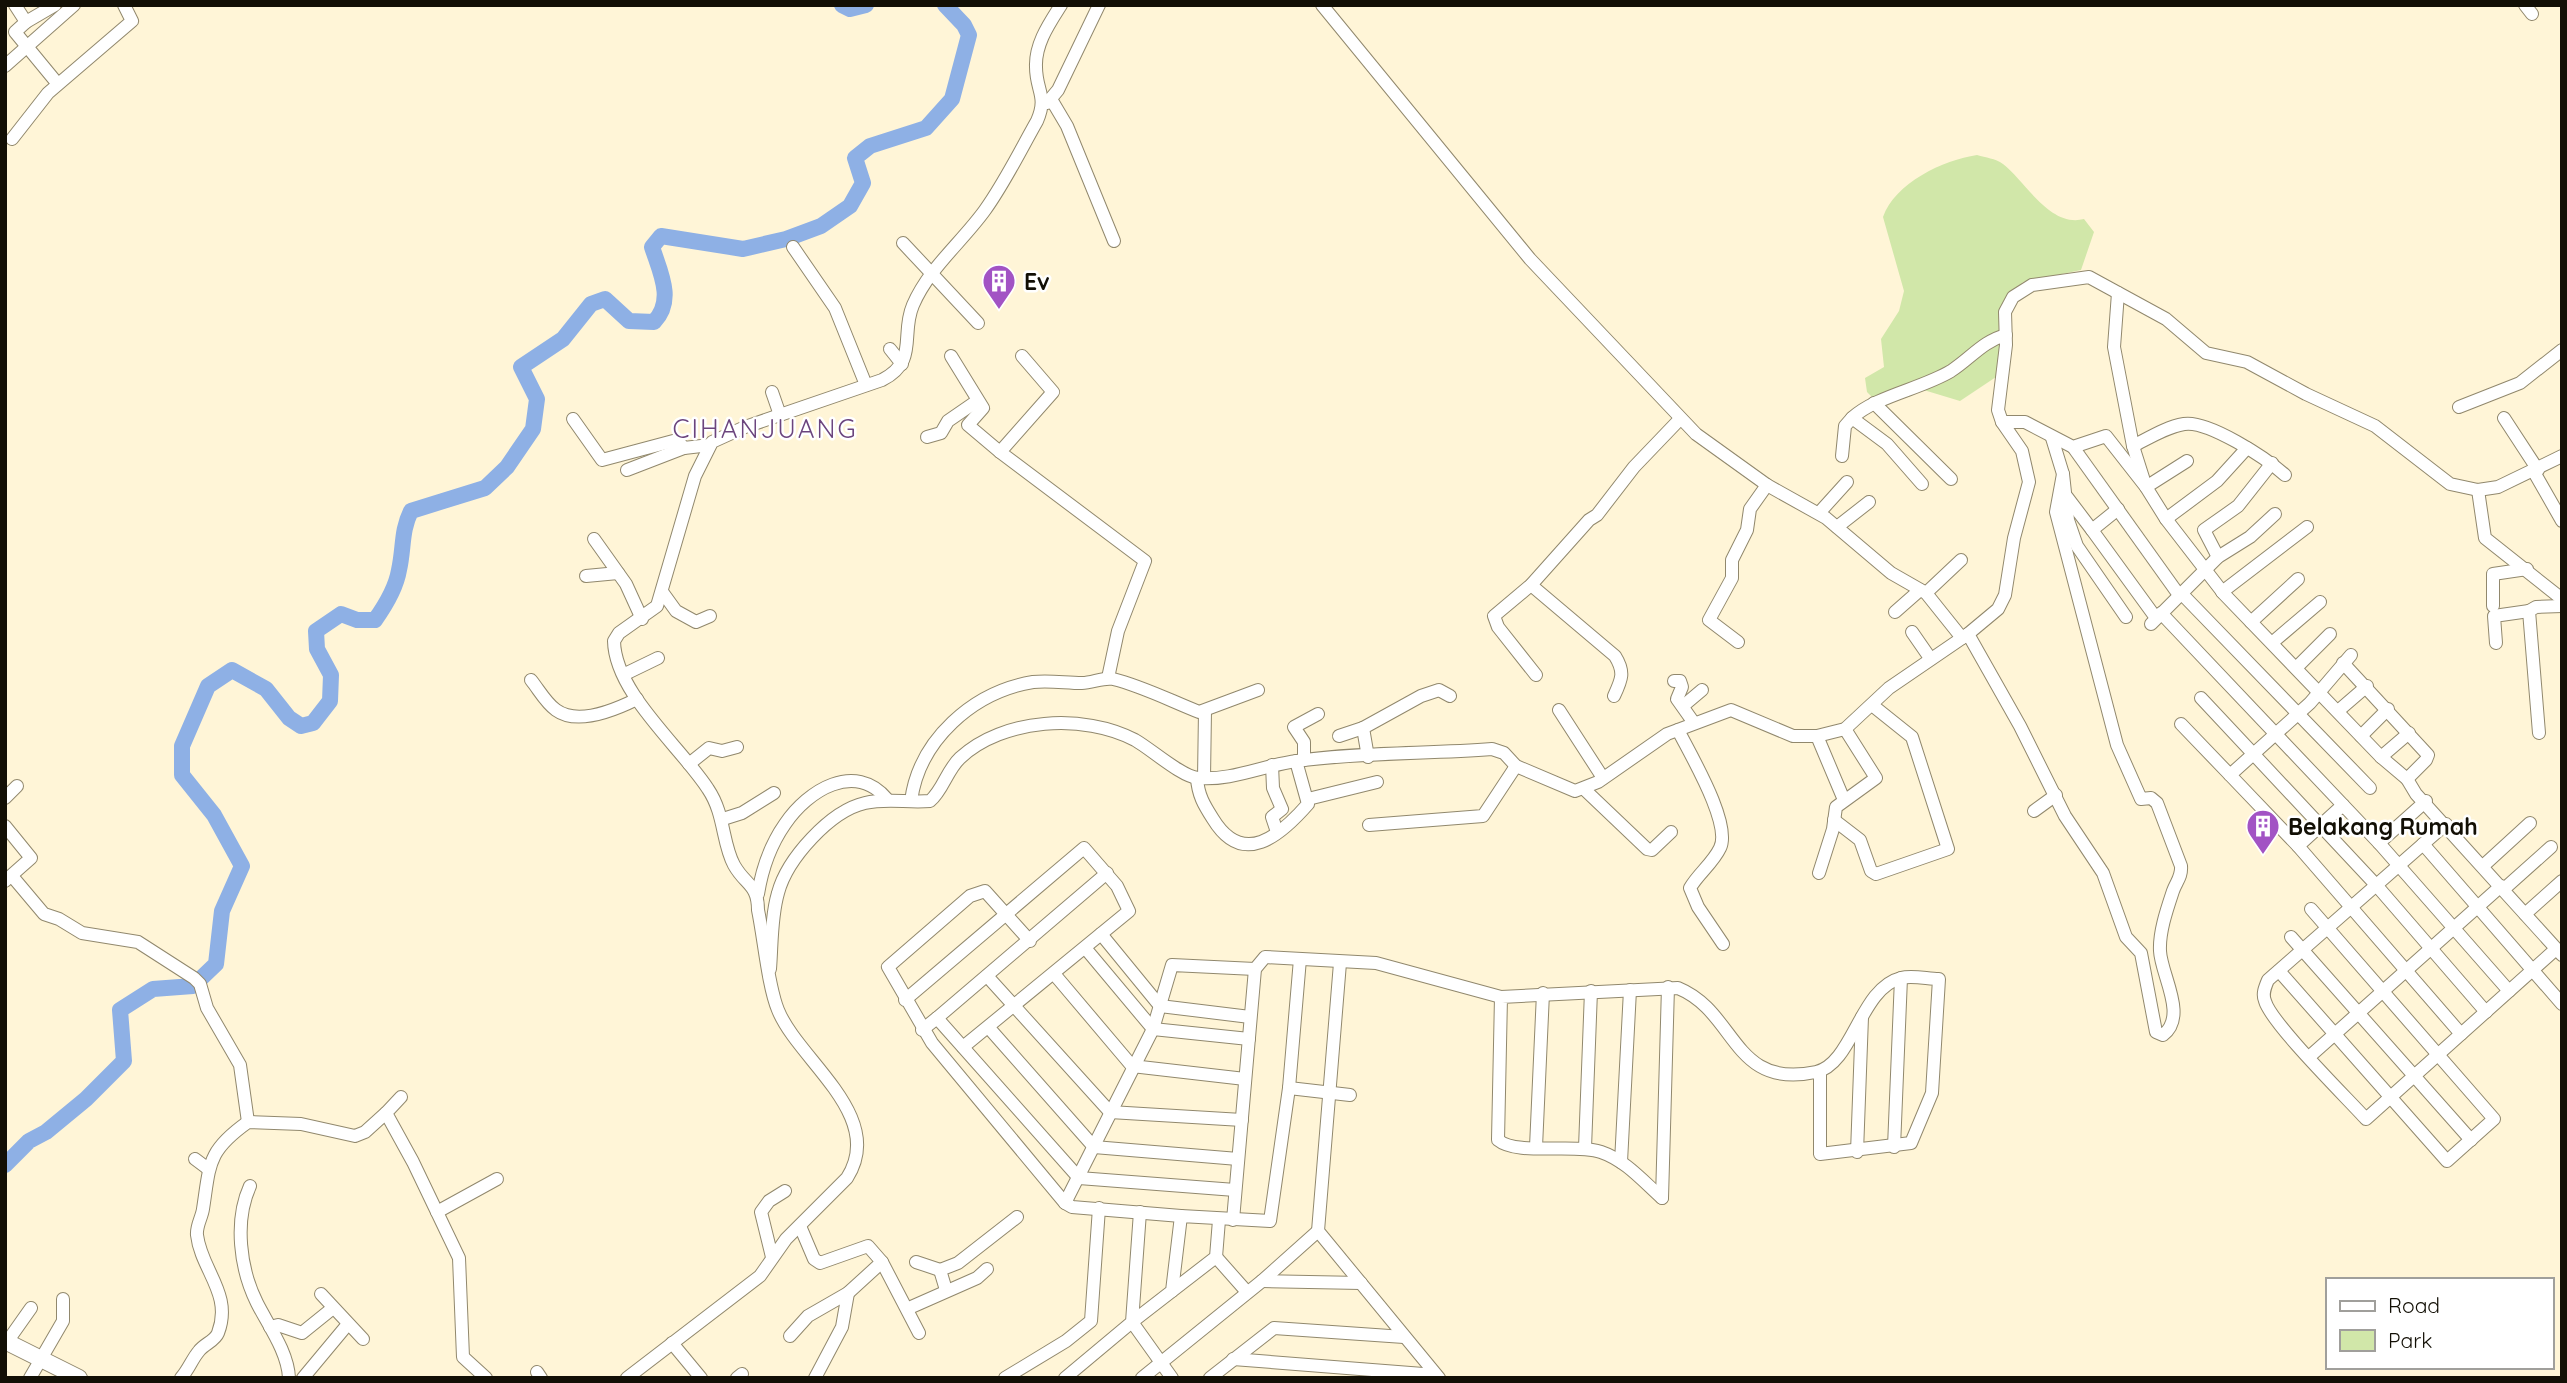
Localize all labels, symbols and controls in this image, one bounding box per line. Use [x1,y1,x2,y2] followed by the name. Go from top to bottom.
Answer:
[980,262,1018,311] building icon: Ev
[1024,267,1050,296] place label: Ev
[673,412,857,445] district label: CIHANJUANG
[2244,807,2282,856] building icon: Belakang Rumah
[2288,812,2478,841] place label: Belakang Rumah
[2326,1278,2553,1369] legend
[2388,1292,2440,1318] text: Road
[2388,1327,2432,1353] text: Park

